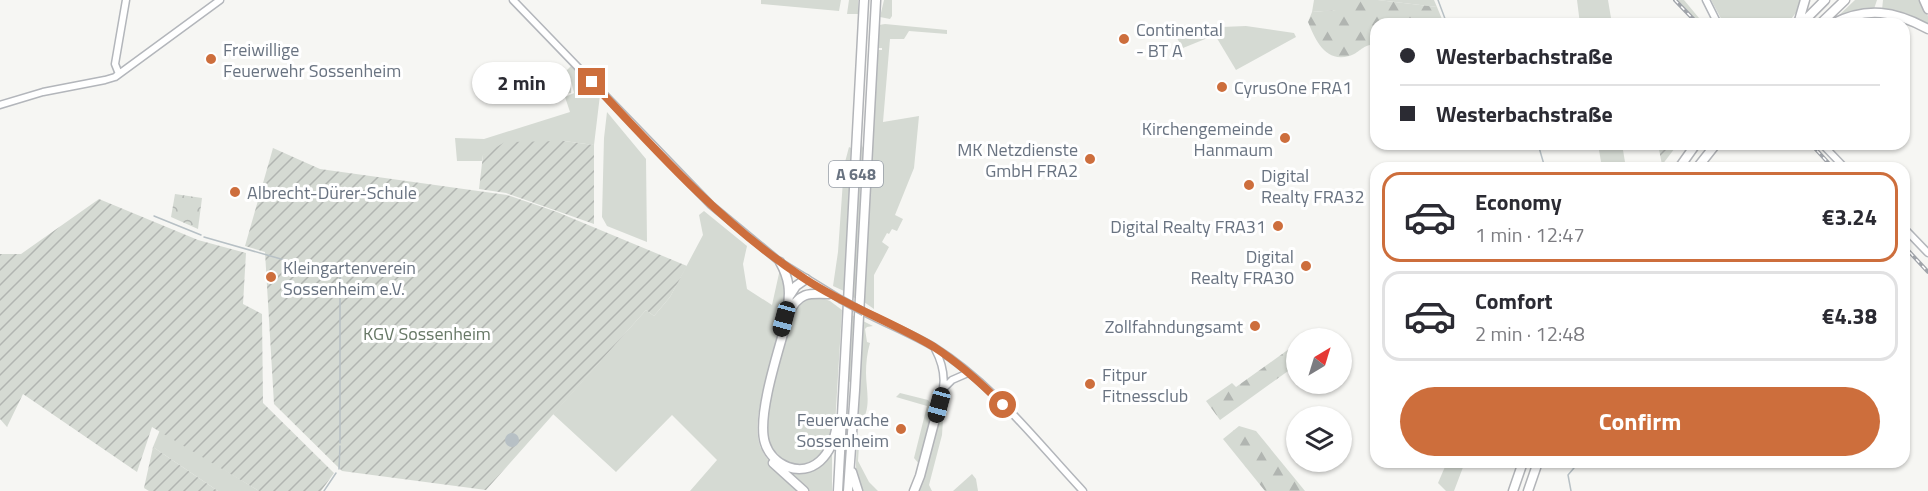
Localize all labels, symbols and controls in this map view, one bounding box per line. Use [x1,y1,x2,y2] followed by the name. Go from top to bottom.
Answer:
[1136,16,1223,64] place label: Continental - BT A
[1117,32,1131,46] marker: Continental - BT A
[223,36,401,84] place label: Freiwillige Feuerwehr Sossenheim
[1436,39,1613,73] text: Westerbachstraße
[204,52,218,66] marker: Freiwillige Feuerwehr Sossenheim
[472,61,571,103] callout: 2 min
[497,67,546,98] text: 2 min
[578,68,605,95] route end
[1234,74,1352,101] place label: CyrusOne FRA1
[1215,80,1229,94] marker: CyrusOne FRA1
[1436,97,1613,131] text: Westerbachstraße
[1142,115,1273,163] place label: Kirchengemeinde Hanmaum
[1278,131,1292,145] marker: Kirchengemeinde Hanmaum
[957,136,1078,184] place label: MK Netzdienste GmbH FRA2
[1083,152,1097,166] marker: MK Netzdienste GmbH FRA2
[829,161,883,187] road number: A 648
[1261,162,1364,210] place label: Digital Realty FRA32
[1242,178,1256,192] marker: Digital Realty FRA32
[247,179,417,206] place label: Albrecht-Dürer-Schule
[228,185,242,199] marker: Albrecht-Dürer-Schule
[1475,185,1562,219] text: Economy
[1403,190,1457,244] icon: car
[1822,200,1877,234] text: €3.24
[1110,213,1266,240] place label: Digital Realty FRA31
[1271,219,1285,233] marker: Digital Realty FRA31
[1475,219,1585,250] text: 1 min · 12:47
[1191,243,1294,291] place label: Digital Realty FRA30
[283,254,416,302] place label: Kleingartenverein Sossenheim e.V.
[1299,259,1313,273] marker: Digital Realty FRA30
[264,270,278,284] marker: Kleingartenverein Sossenheim e.V.
[1475,284,1553,318] text: Comfort
[1403,289,1457,343] icon: car
[771,299,797,339] car
[1822,299,1877,333] text: €4.38
[1105,313,1244,340] place label: Zollfahndungsamt
[1475,318,1585,349] text: 2 min · 12:48
[1248,319,1262,333] marker: Zollfahndungsamt
[363,320,491,347] park label: KGV Sossenheim
[1286,328,1352,394] north arrow
[1286,328,1352,472] map controls
[1102,361,1188,409] place label: Fitpur Fitnessclub
[1083,377,1097,391] marker: Fitpur Fitnessclub
[926,385,952,425] car
[1400,387,1880,456] button: Confirm
[989,391,1016,418] route start
[796,406,889,454] place label: Feuerwache Sossenheim
[1286,406,1352,472] button: layers
[894,422,908,436] marker: Feuerwache Sossenheim

